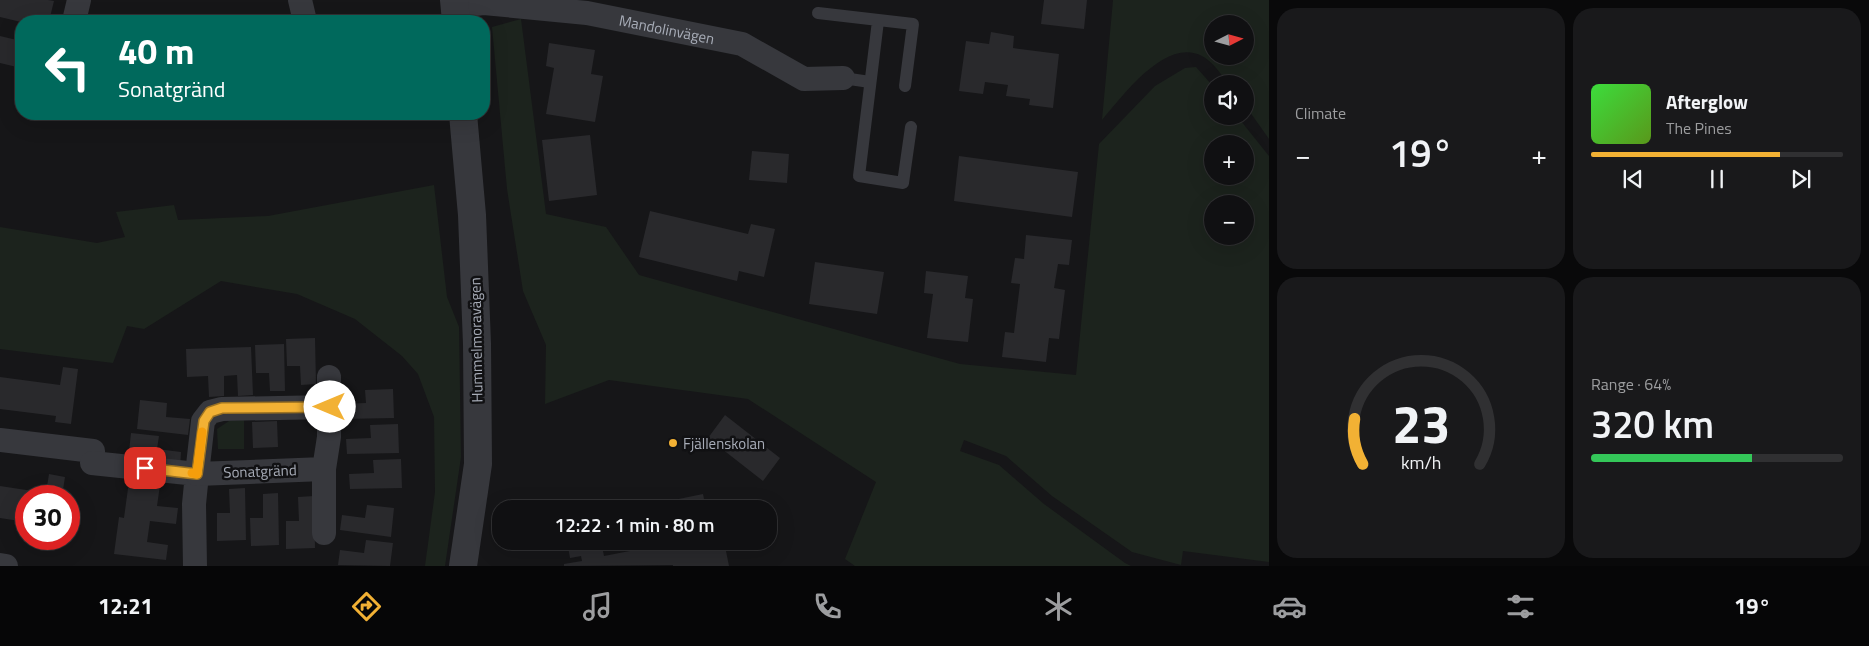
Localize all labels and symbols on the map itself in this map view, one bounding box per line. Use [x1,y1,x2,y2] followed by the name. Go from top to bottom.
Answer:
[617,8,716,50] street label: Mandolinvägen
[1204,15,1254,65] north arrow
[463,277,489,403] street label: Hummelmoravägen
[303,380,355,432] position arrow
[683,432,765,455] place label: Fjällenskolan
[667,437,679,449] marker: Fjällenskolan
[124,447,166,489] pin
[223,458,297,484] street label: Sonatgränd
[15,485,80,550] speed limit sign: 30

